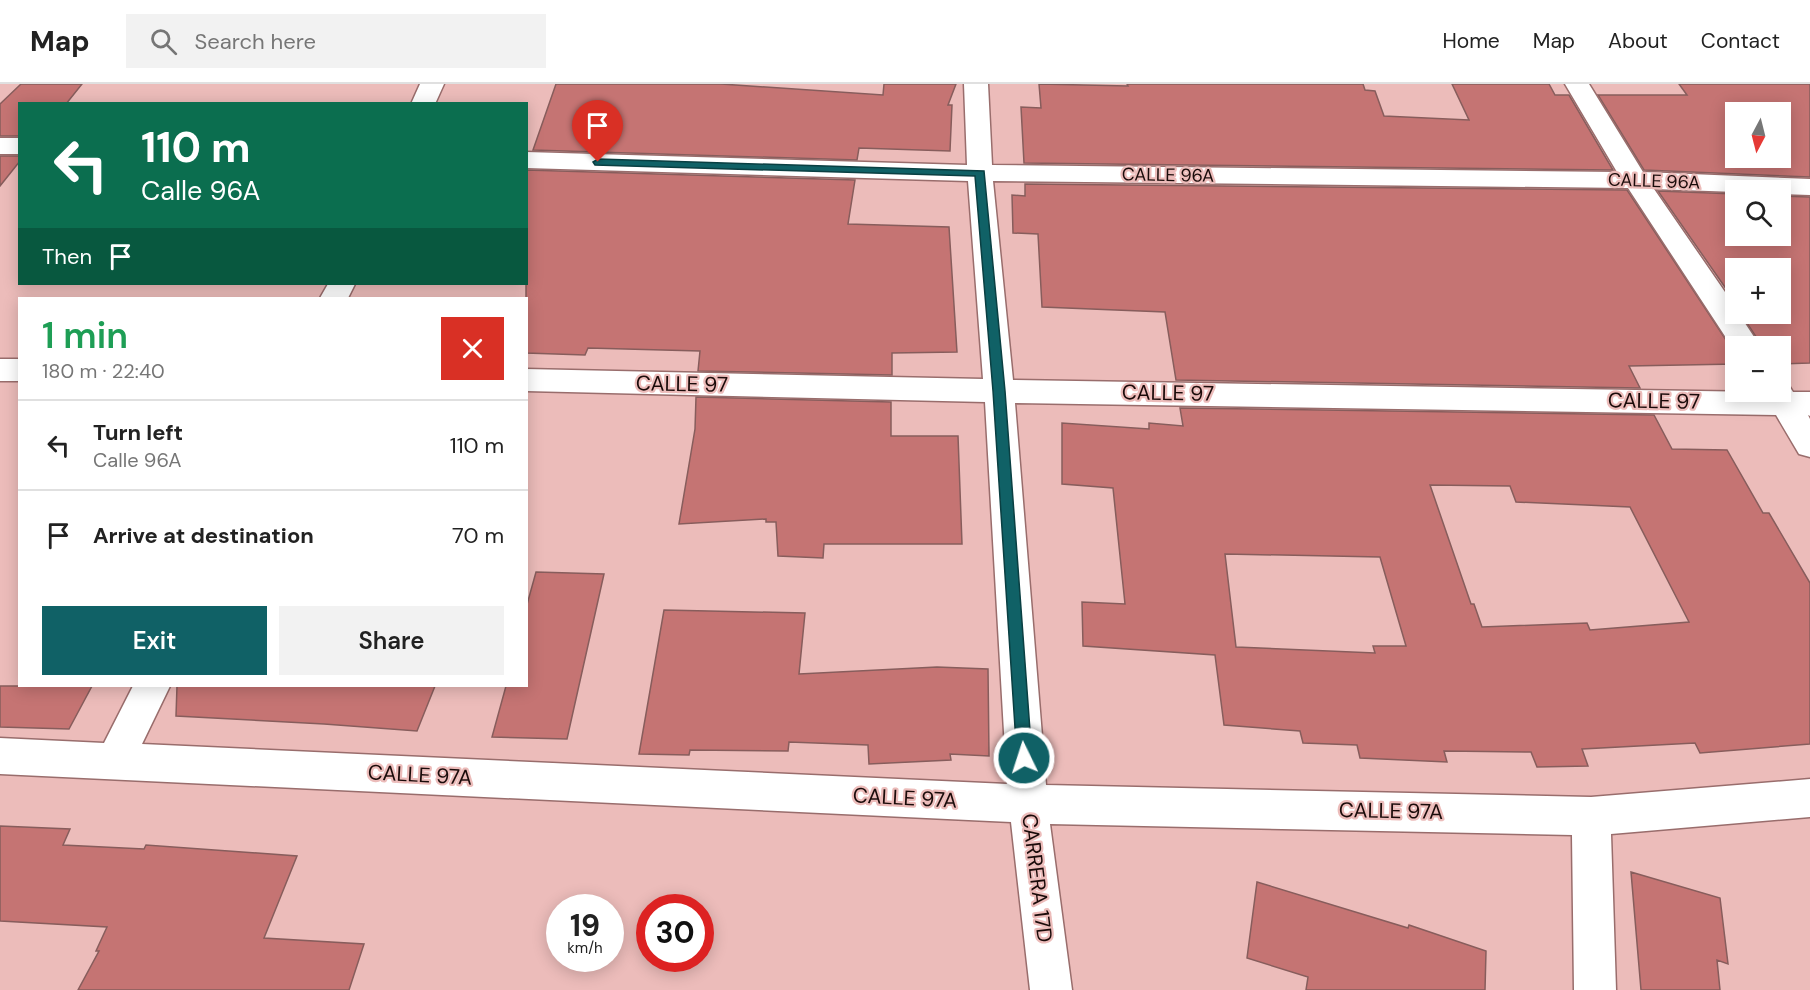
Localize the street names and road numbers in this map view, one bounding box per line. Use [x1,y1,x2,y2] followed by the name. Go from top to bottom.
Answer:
[1122,162,1214,188] street label: CALLE 96A
[1607,167,1701,195] street label: CALLE 96A
[636,369,728,399] street label: CALLE 97
[1122,378,1214,408] street label: CALLE 97
[1608,386,1700,416] street label: CALLE 97
[367,758,473,792] street label: CALLE 97A
[852,781,958,815] street label: CALLE 97A
[1339,796,1443,826] street label: CALLE 97A
[1015,812,1059,944] street label: CARRERA 17D

